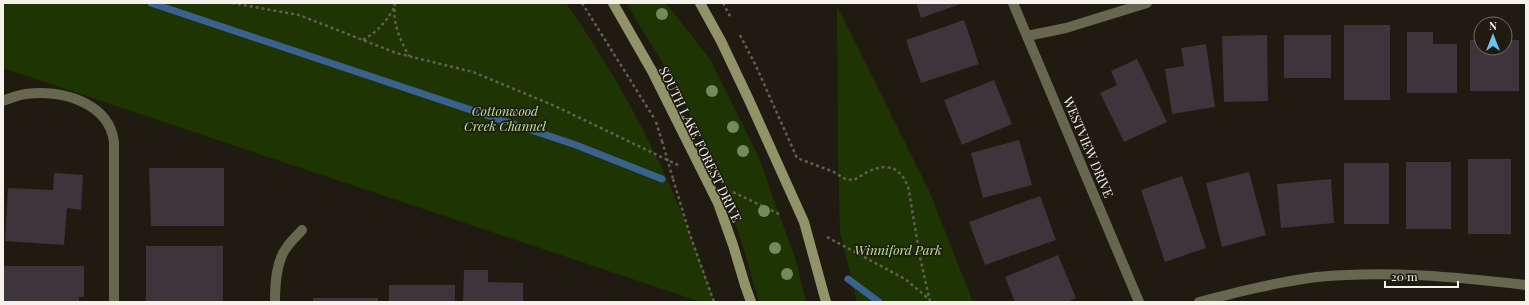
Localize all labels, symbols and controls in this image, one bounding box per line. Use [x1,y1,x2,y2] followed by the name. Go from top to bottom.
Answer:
[1473,16,1513,56] north arrow
[1489,18,1497,33] text: N
[656,63,746,225] street label: SOUTH LAKE FOREST DRIVE
[1060,93,1118,200] street label: WESTVIEW DRIVE
[464,102,547,134] park label: Cottonwood Creek Channel
[854,241,942,258] park label: Winniford Park
[1385,263,1458,289] scale bar
[1391,268,1418,284] text: 20 m

